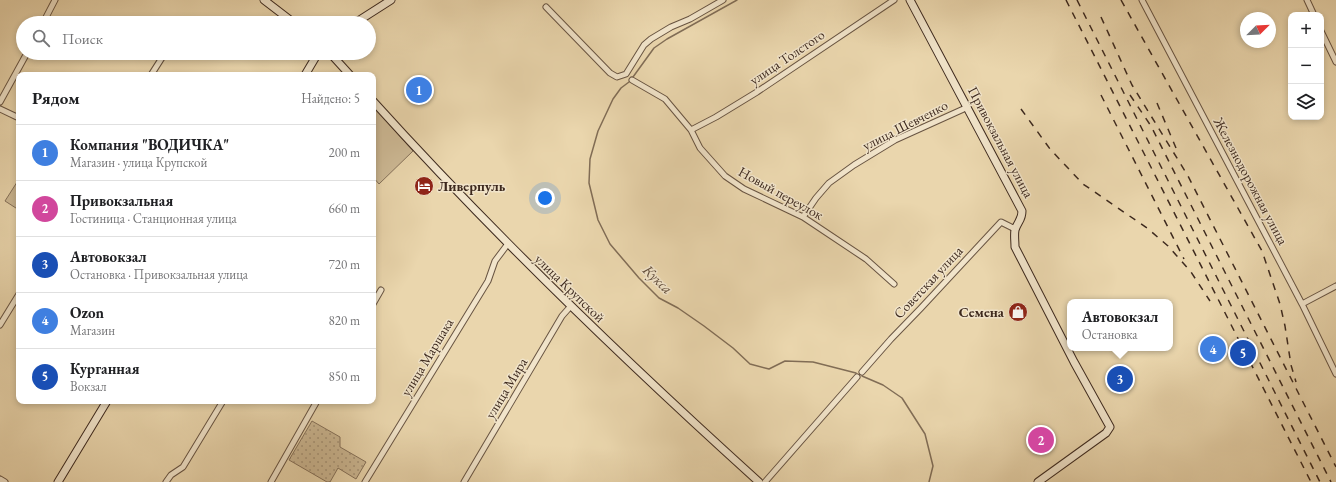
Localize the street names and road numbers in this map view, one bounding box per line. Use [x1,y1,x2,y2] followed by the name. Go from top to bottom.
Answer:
[746,25,828,89] street label: улица Толстого
[964,83,1038,201] street label: Привокзальная улица
[859,96,951,154] street label: улица Шевченко
[1209,113,1292,248] street label: Железнодорожная улица
[735,162,827,224] street label: Новый переулок
[890,241,967,322] street label: Советская улица
[531,250,609,327] street label: улица Крупской
[397,314,458,399] street label: улица Маршака
[481,354,531,422] street label: улица Мира

